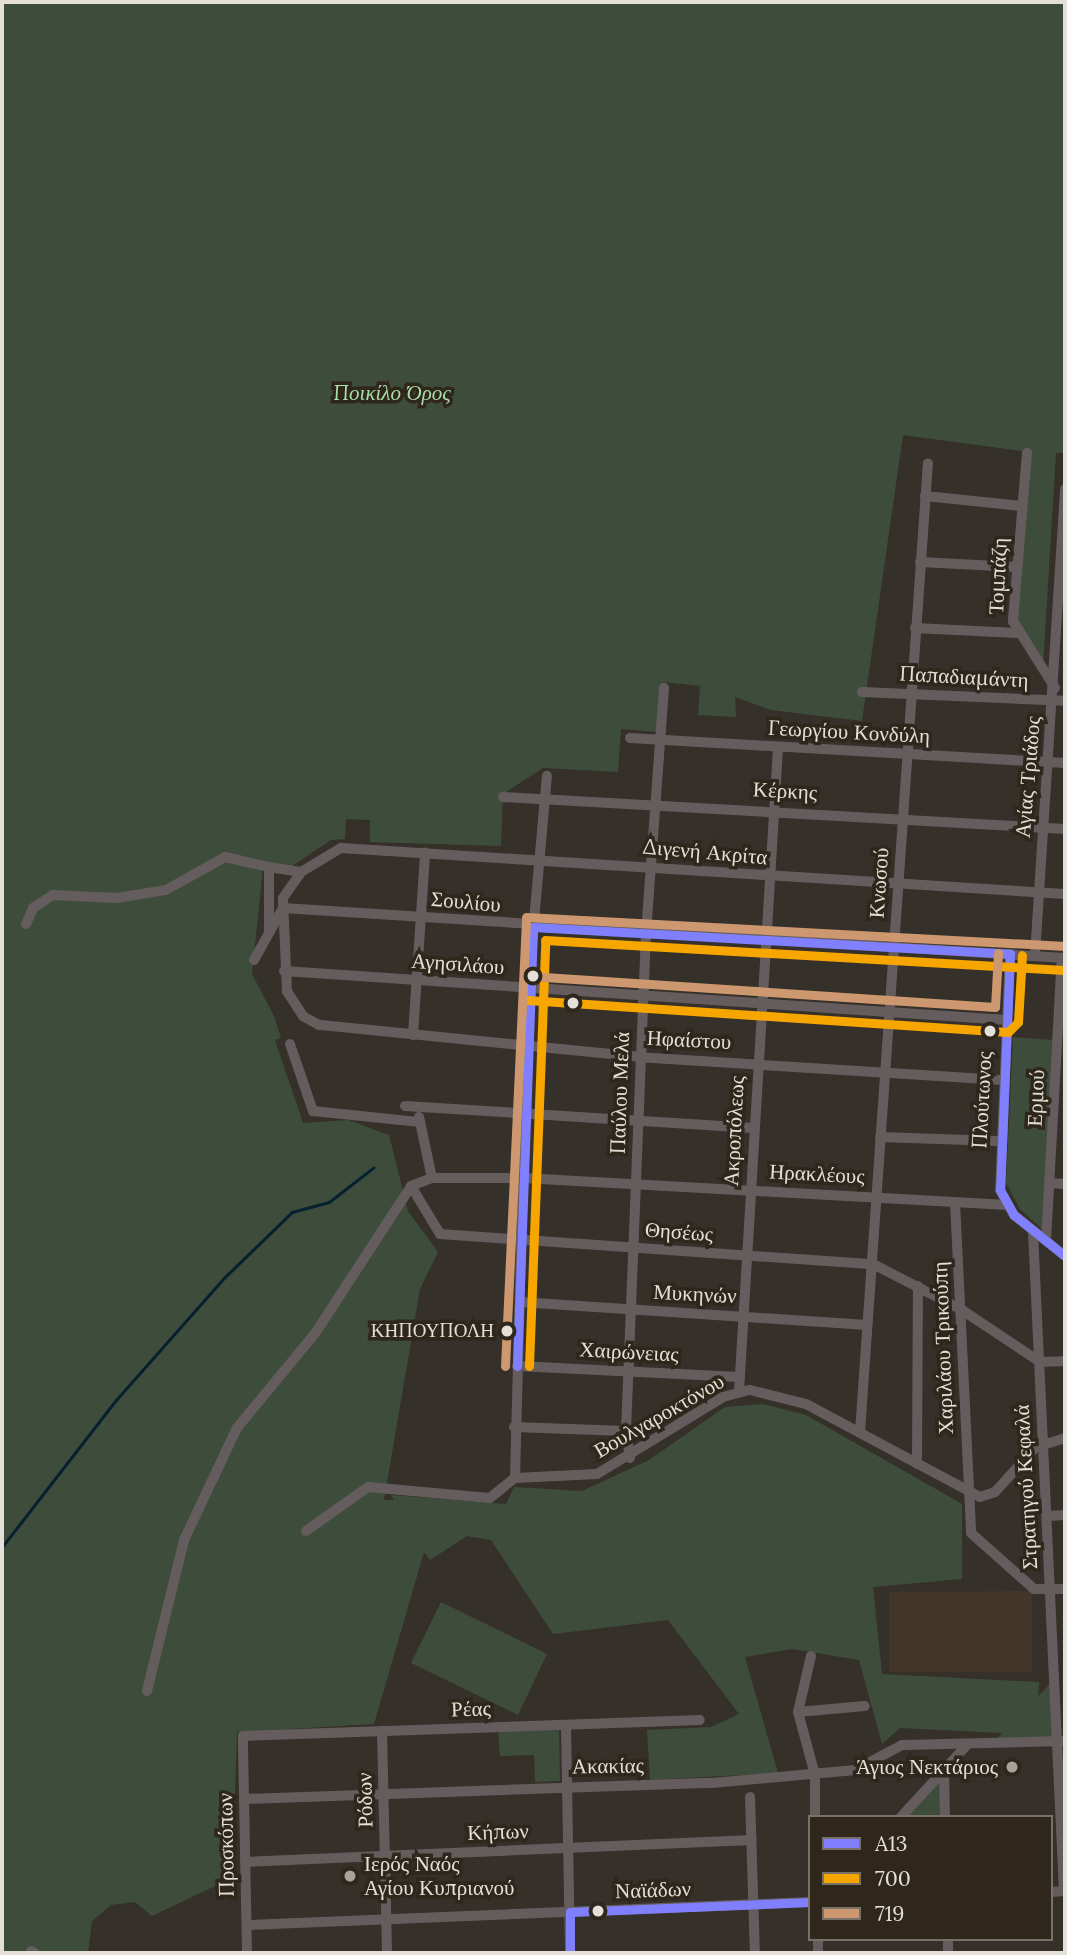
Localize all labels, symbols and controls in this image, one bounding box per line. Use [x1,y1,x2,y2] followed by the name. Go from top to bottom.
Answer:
[333,380,451,406] park label: Ποικίλο Όρος
[983,537,1013,615] street label: Τομπάζη
[899,661,1029,693] street label: Παπαδιαμάντη
[767,715,931,749] street label: Γεωργίου Κονδύλη
[1010,715,1046,839] street label: Αγίας Τριάδος
[752,777,818,805] street label: Κέρκης
[641,834,769,870] street label: Διγενή Ακρίτα
[864,847,894,919] street label: Κνωσού
[430,886,502,918] street label: Σουλίου
[411,948,505,980] street label: Αγησιλάου
[526,969,540,983] unlabelled marker
[566,996,580,1010] unlabelled marker
[983,1024,997,1038] unlabelled marker
[646,1025,732,1055] street label: Ηφαίστου
[605,1031,635,1155] street label: Παύλου Μελά
[967,1051,997,1149] street label: Πλούτωνος
[1022,1069,1050,1127] street label: Ερμού
[719,1075,749,1187] street label: Ακροπόλεως
[769,1159,865,1189] street label: Ηρακλέους
[644,1217,714,1247] street label: Θησέως
[927,1261,959,1435] street label: Χαριλάου Τρικούπη
[653,1279,737,1309] street label: Μυκηνών
[371,1320,494,1342] place label: ΚΗΠΟΥΠΟΛΗ
[500,1324,514,1338] marker: ΚΗΠΟΥΠΟΛΗ
[579,1337,679,1367] street label: Χαιρώνειας
[589,1369,729,1463] street label: Βουλγαροκτόνου
[1009,1404,1043,1570] street label: Στρατηγού Κεφαλά
[451,1696,491,1722] street label: Ρέας
[572,1753,644,1779] street label: Ακακίας
[856,1754,998,1780] place label: Άγιος Νεκτάριος
[1004,1759,1020,1775] marker: Άγιος Νεκτάριος
[352,1772,378,1828] street label: Ρόδων
[212,1793,240,1897] street label: Προσκόπων
[808,1815,1053,1941] legend
[467,1818,529,1846] street label: Κήπων
[875,1830,908,1857] text: A13
[364,1851,514,1901] place label: Ιερός Ναός Αγίου Κυπριανού
[875,1865,911,1892] text: 700
[342,1868,358,1884] marker: Ιερός Ναός Αγίου Κυπριανού
[615,1876,691,1904] street label: Ναϊάδων
[875,1900,904,1927] text: 719
[591,1904,605,1918] unlabelled marker

